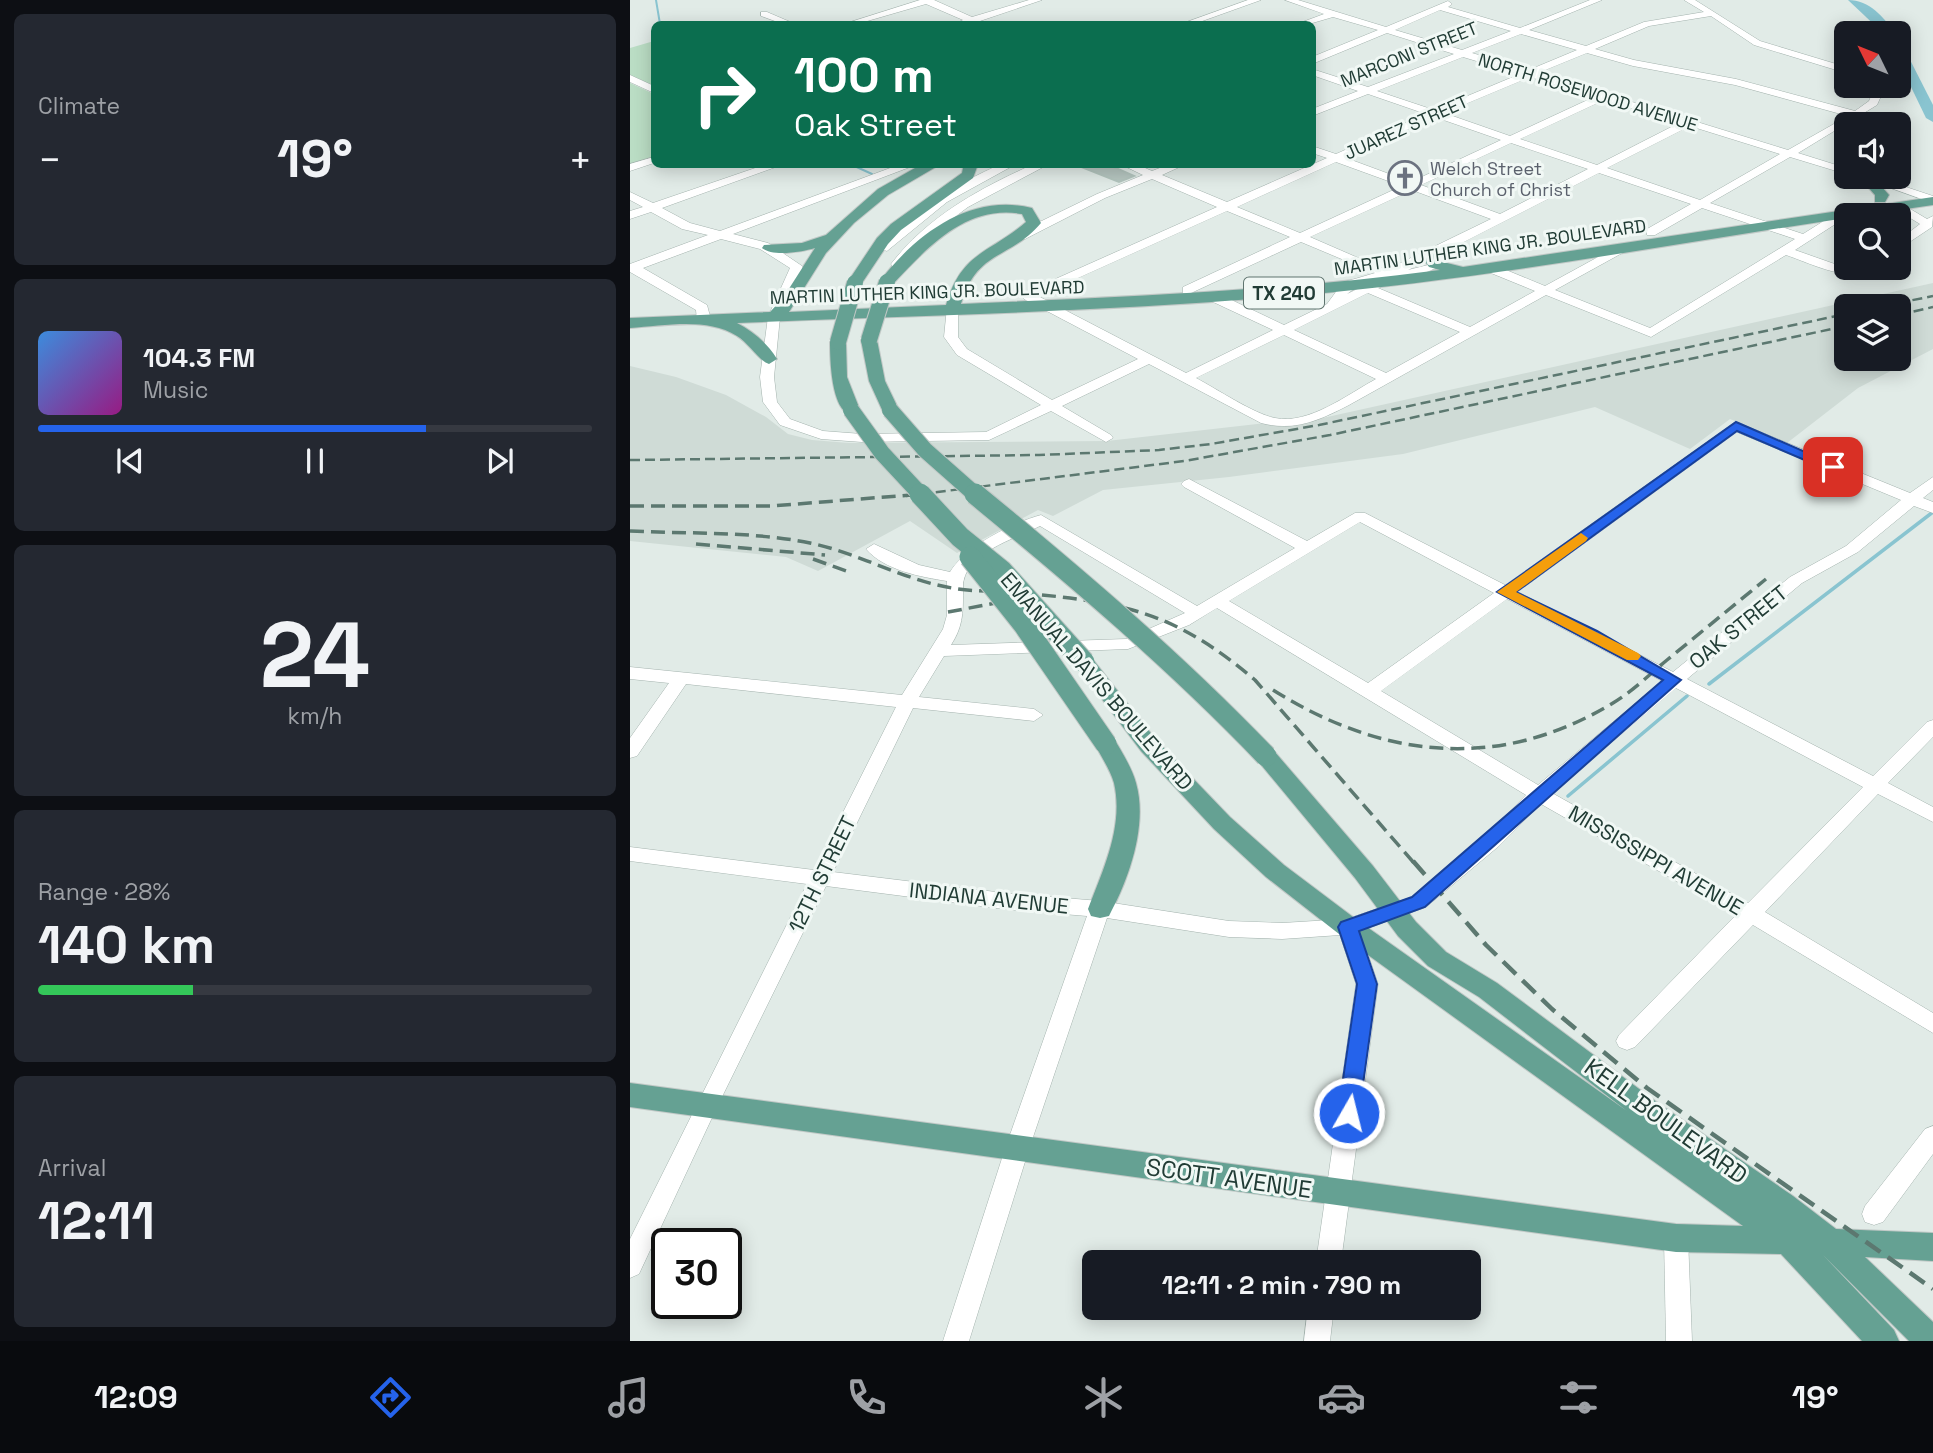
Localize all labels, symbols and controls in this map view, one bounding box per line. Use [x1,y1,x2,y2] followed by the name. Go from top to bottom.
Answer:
[1337,16,1481,92] street label: MARCONI STREET
[1834,21,1911,98] north arrow
[1834,21,1911,371] map controls
[794,44,934,106] text: 100 m
[1476,48,1700,136] street label: NORTH ROSEWOOD AVENUE
[679,49,770,140] icon: right
[1340,89,1472,165] street label: JUAREZ STREET
[38,91,120,121] text: Climate
[794,105,957,145] text: Oak Street
[1834,112,1911,189] button: sound
[277,126,353,192] text: 19°
[38,136,62,184] text: −
[568,136,592,184] text: +
[1430,157,1571,201] place label: Welch Street Church of Christ
[1386,159,1424,197] church icon: Welch Street Church of Christ
[1834,203,1911,280] button: search
[1332,214,1648,280] street label: MARTIN LUTHER KING JR. BOULEVARD
[769,275,1085,309] street label: MARTIN LUTHER KING JR. BOULEVARD
[1244,278,1324,308] road number: TX 240
[1834,294,1911,371] button: layers
[143,341,255,375] text: 104.3 FM
[143,375,208,405] text: Music
[1803,437,1863,497] pin
[111,442,149,480] icon: previous
[296,442,334,480] icon: pause
[481,442,519,480] icon: next
[1814,448,1852,486] icon: arrive
[995,566,1199,796] street label: EMANUAL DAVIS BOULEVARD
[1683,579,1793,675] street label: OAK STREET
[260,597,370,714] text: 24
[288,701,342,731] text: km/h
[1564,799,1748,921] street label: MISSISSIPPI AVENUE
[782,811,862,937] street label: 12TH STREET
[908,876,1070,920] street label: INDIANA AVENUE
[38,877,170,907] text: Range · 28%
[38,912,215,978] text: 140 km
[1578,1051,1754,1191] street label: KELL BOULEVARD
[1312,1076,1386,1150] position arrow
[1144,1151,1314,1205] street label: SCOTT AVENUE
[38,1153,106,1183] text: Arrival
[38,1188,155,1254] text: 12:11
[651,1228,742,1319] speed limit sign: 30
[1162,1268,1401,1302] text: 12:11 · 2 min · 790 m
[366,1373,415,1422] icon: directions
[604,1373,653,1422] icon: music
[842,1373,891,1422] icon: phone
[1079,1373,1128,1422] icon: climate
[1317,1373,1366,1422] icon: car
[1554,1373,1603,1422] icon: filters
[94,1377,178,1417] text: 12:09
[1792,1377,1839,1417] text: 19°

